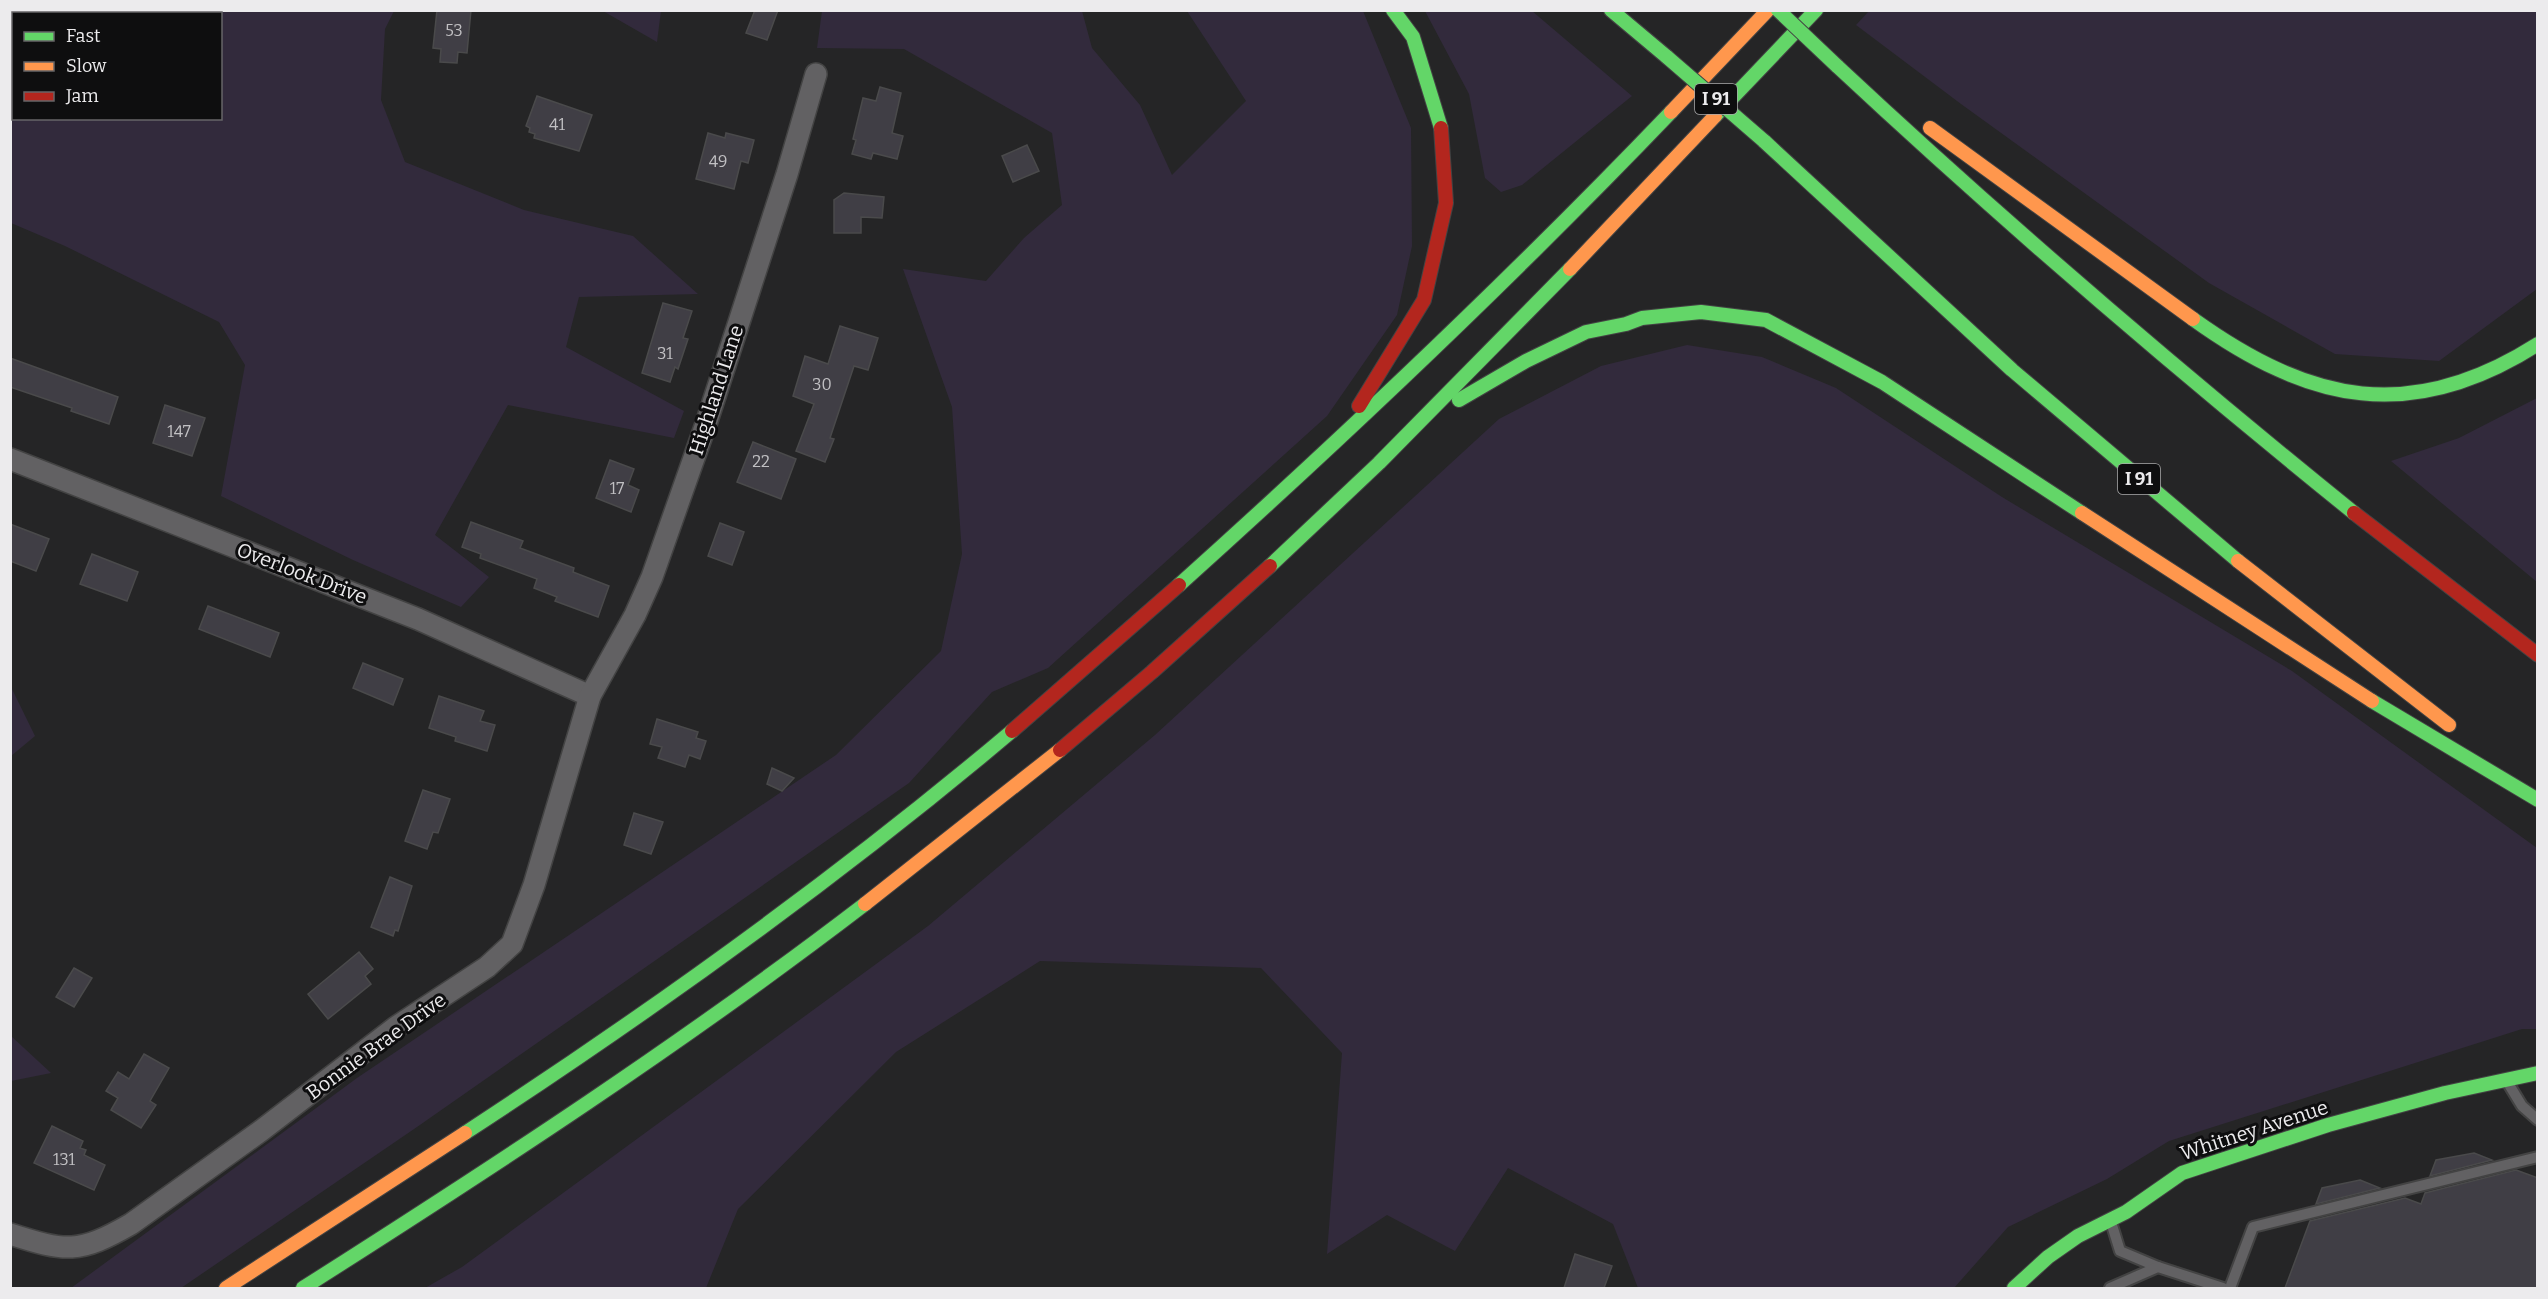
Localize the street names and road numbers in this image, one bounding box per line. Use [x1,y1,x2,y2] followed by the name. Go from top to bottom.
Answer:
[1695,84,1737,114] road number: I 91
[684,322,748,458] street label: Highland Lane
[2118,464,2160,494] road number: I 91
[233,537,371,609] street label: Overlook Drive
[302,987,450,1105] street label: Bonnie Brae Drive
[2177,1095,2331,1165] street label: Whitney Avenue

